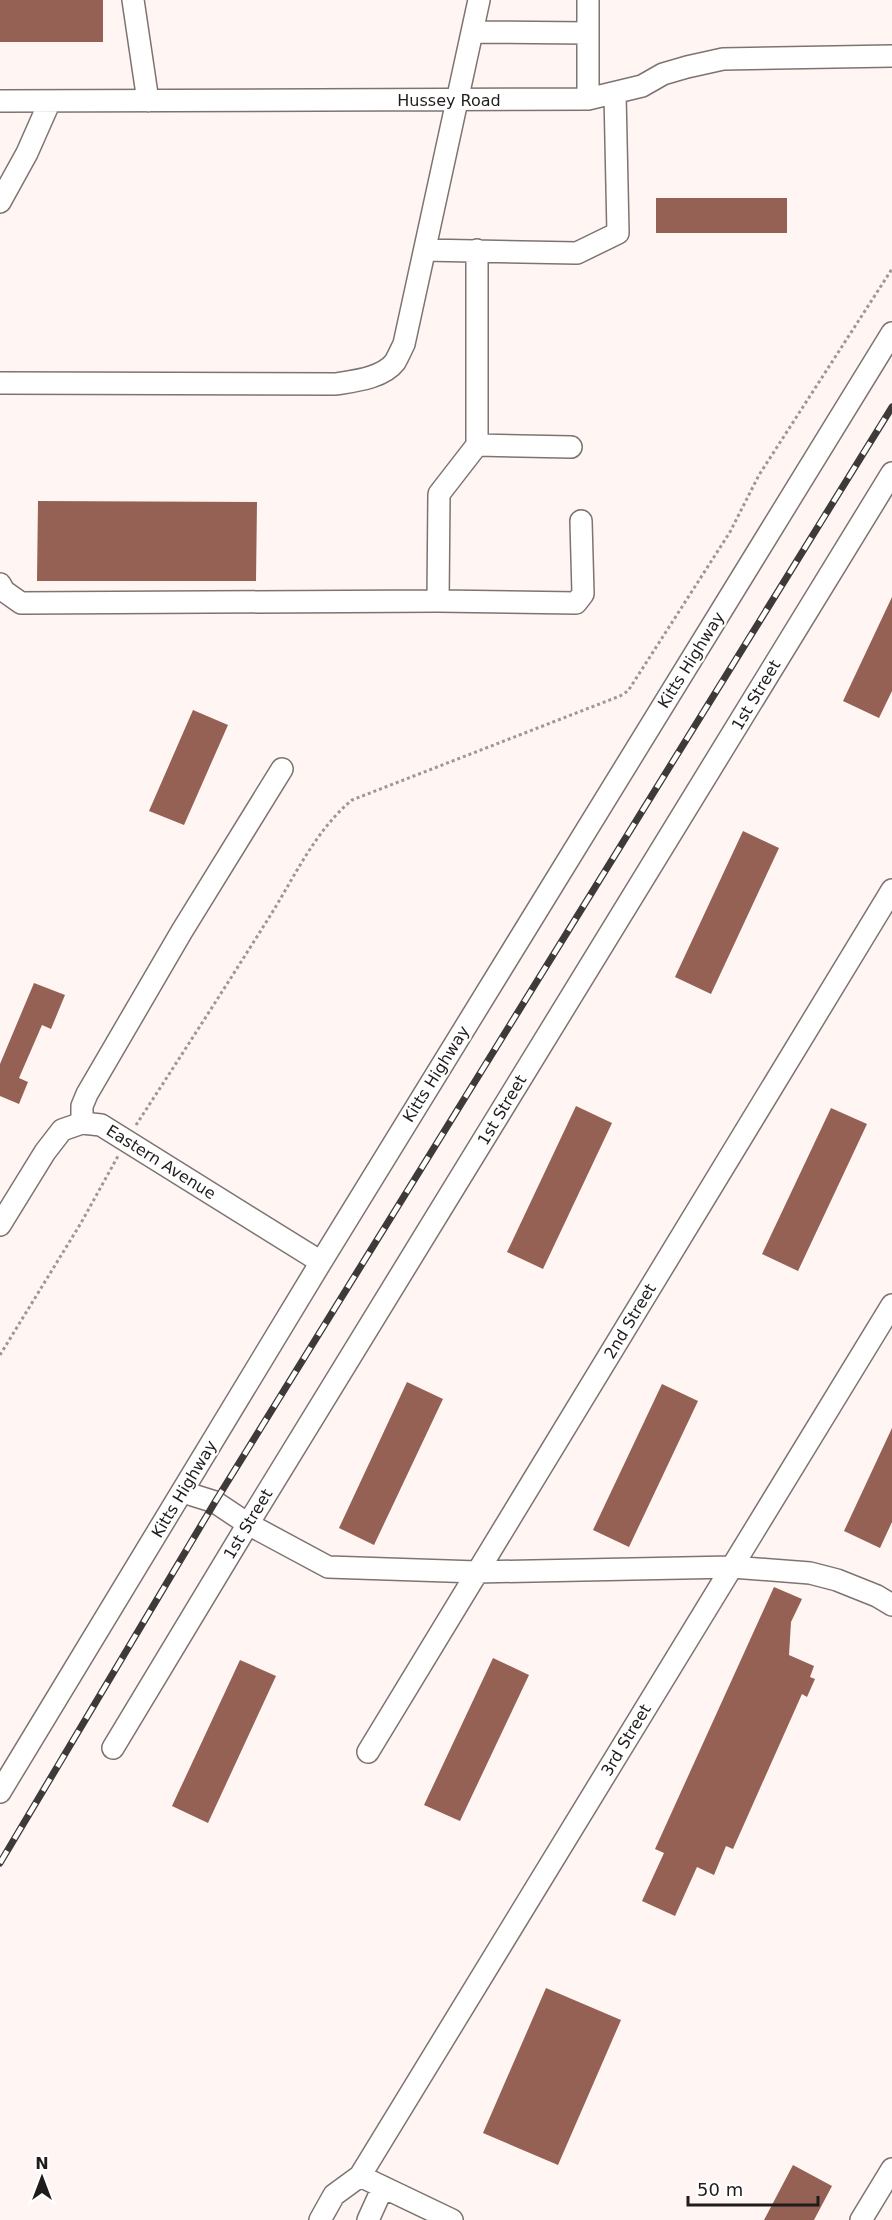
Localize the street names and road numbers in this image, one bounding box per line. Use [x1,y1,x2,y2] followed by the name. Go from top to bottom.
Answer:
[397,91,501,110] street label: Hussey Road
[654,608,728,712] street label: Kitts Highway
[728,656,784,734] street label: 1st Street
[399,1022,473,1126] street label: Kitts Highway
[474,1071,530,1149] street label: 1st Street
[103,1121,219,1203] street label: Eastern Avenue
[600,1280,660,1362] street label: 2nd Street
[148,1437,220,1541] street label: Kitts Highway
[220,1485,276,1563] street label: 1st Street
[597,1701,655,1779] street label: 3rd Street

